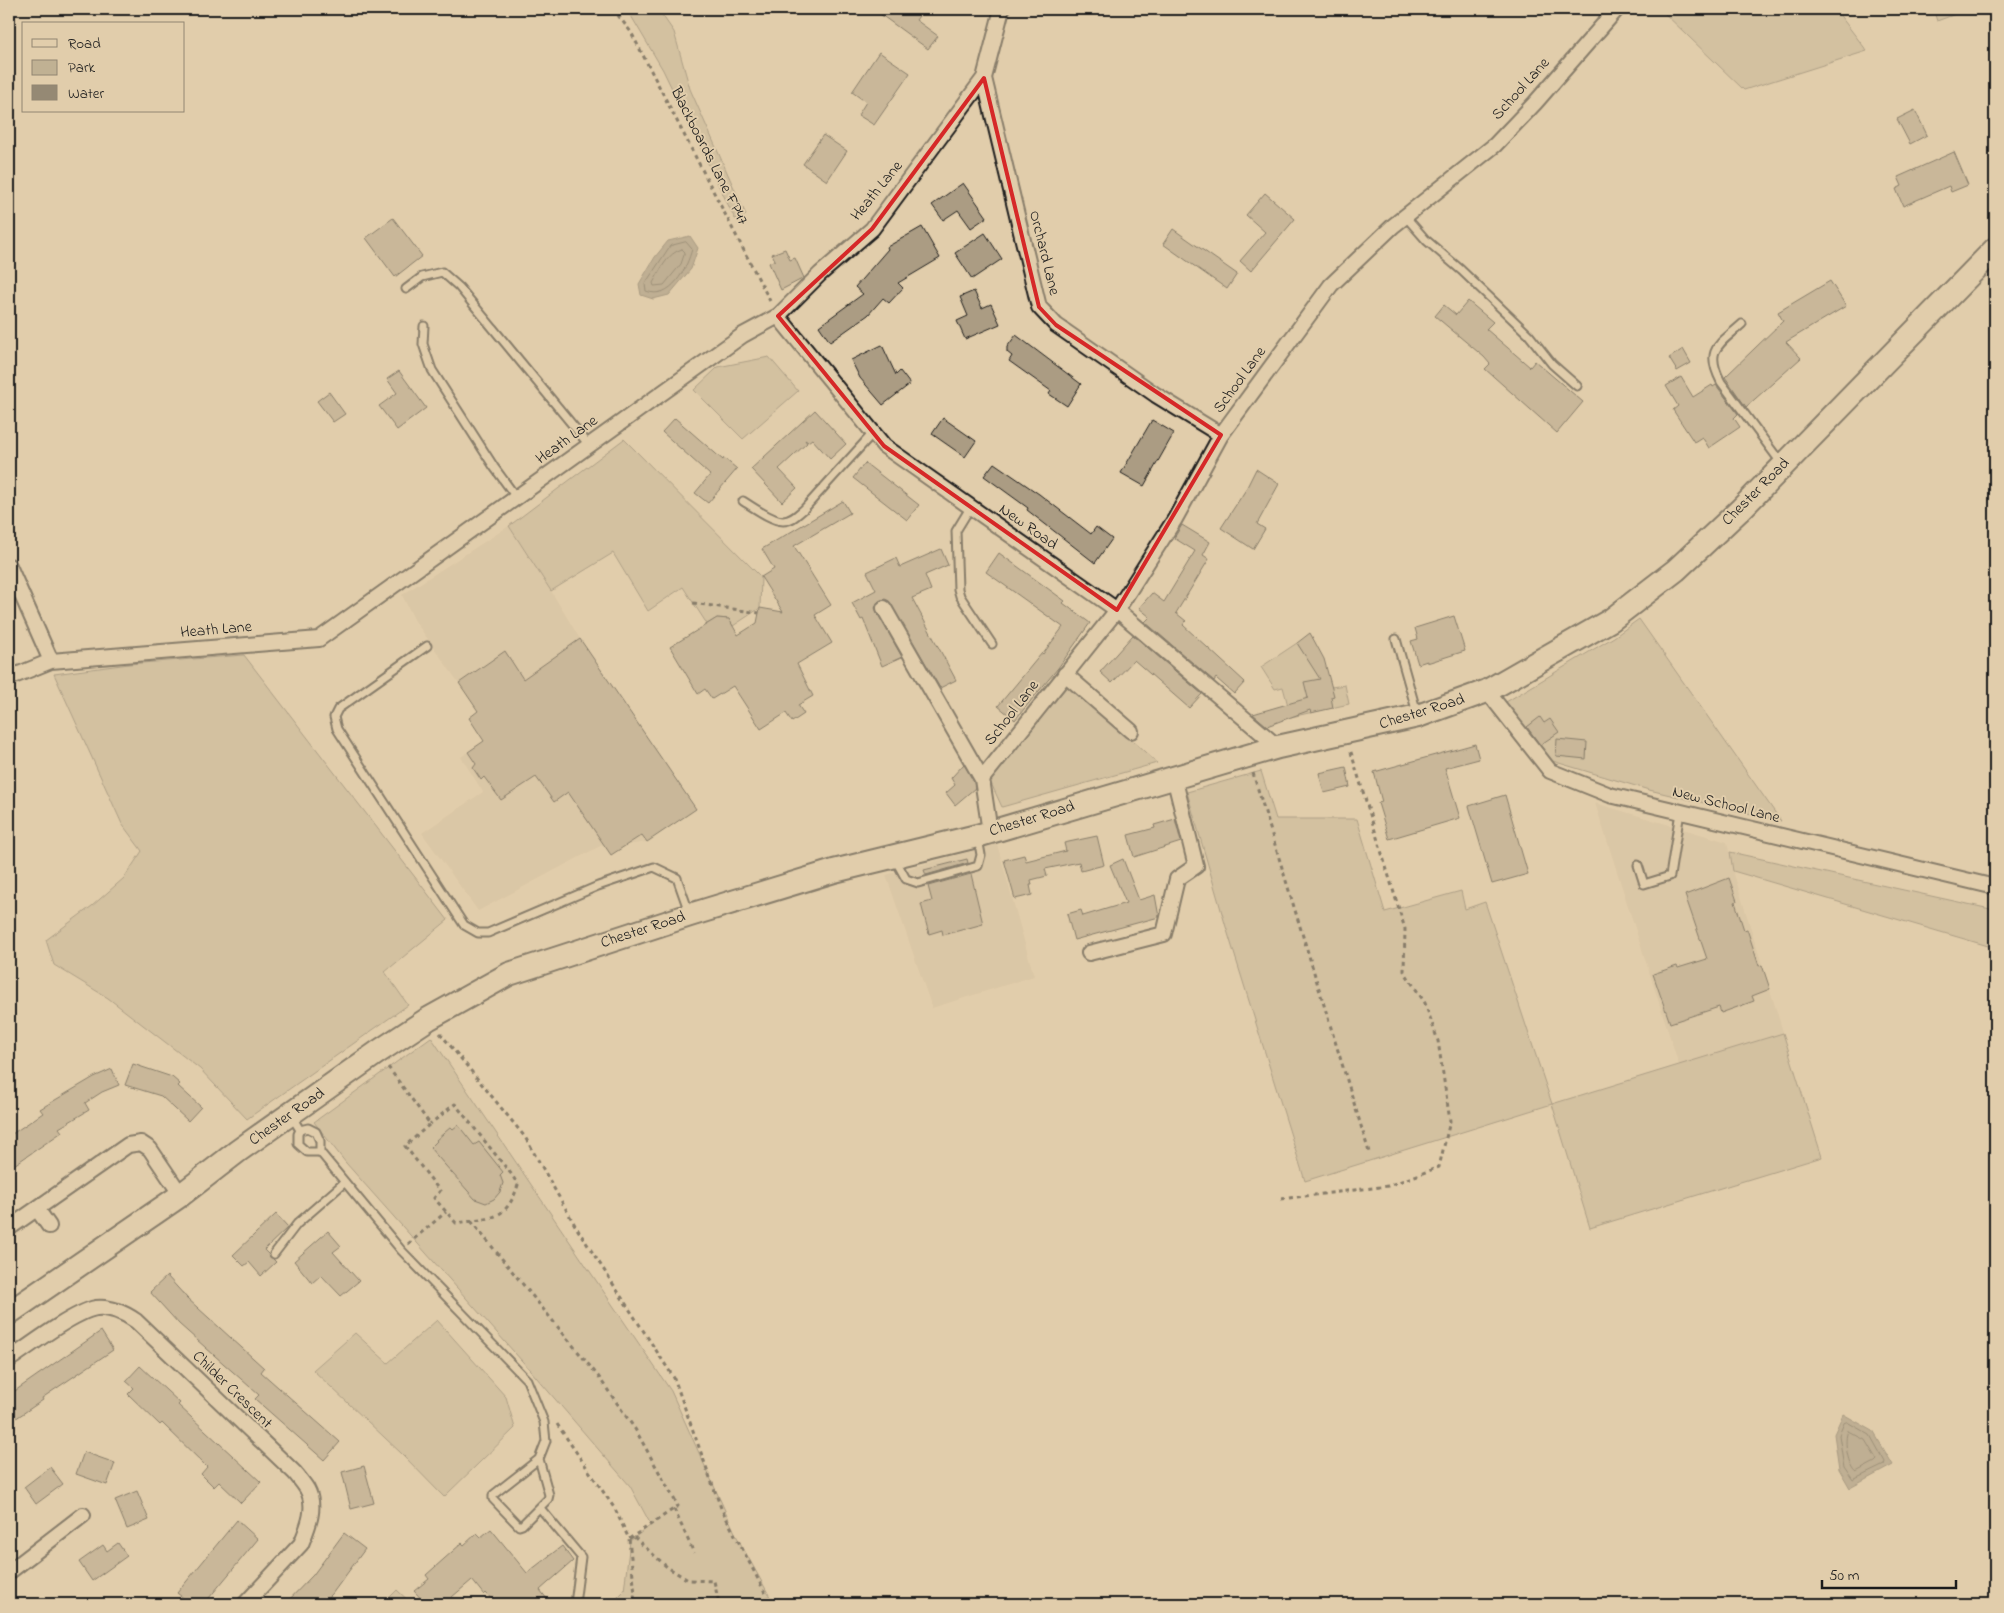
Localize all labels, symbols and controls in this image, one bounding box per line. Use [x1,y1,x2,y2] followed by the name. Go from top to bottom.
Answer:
[22,22,185,112] legend
[68,33,101,55] text: Road
[1486,52,1556,126] street label: School Lane
[68,57,96,79] text: Park
[663,82,754,230] street label: Blackboards Lane FP47
[68,83,104,105] text: Water
[845,155,909,226] street label: Heath Lane
[1022,208,1066,299] street label: Orchard Lane
[1208,341,1273,418] street label: School Lane
[531,409,604,471] street label: Heath Lane
[1716,452,1796,532] street label: Chester Road
[994,498,1062,556] street label: New Road
[179,615,254,645] street label: Heath Lane
[979,674,1046,751] street label: School Lane
[1376,688,1468,736] street label: Chester Road
[1670,780,1783,830] street label: New School Lane
[986,795,1078,843] street label: Chester Road
[597,905,689,955] street label: Chester Road
[244,1082,330,1152] street label: Chester Road
[186,1345,278,1435] street label: Childer Crescent
[1822,1558,1955,1590] scale bar
[1829,1565,1860,1587] text: 50 m

